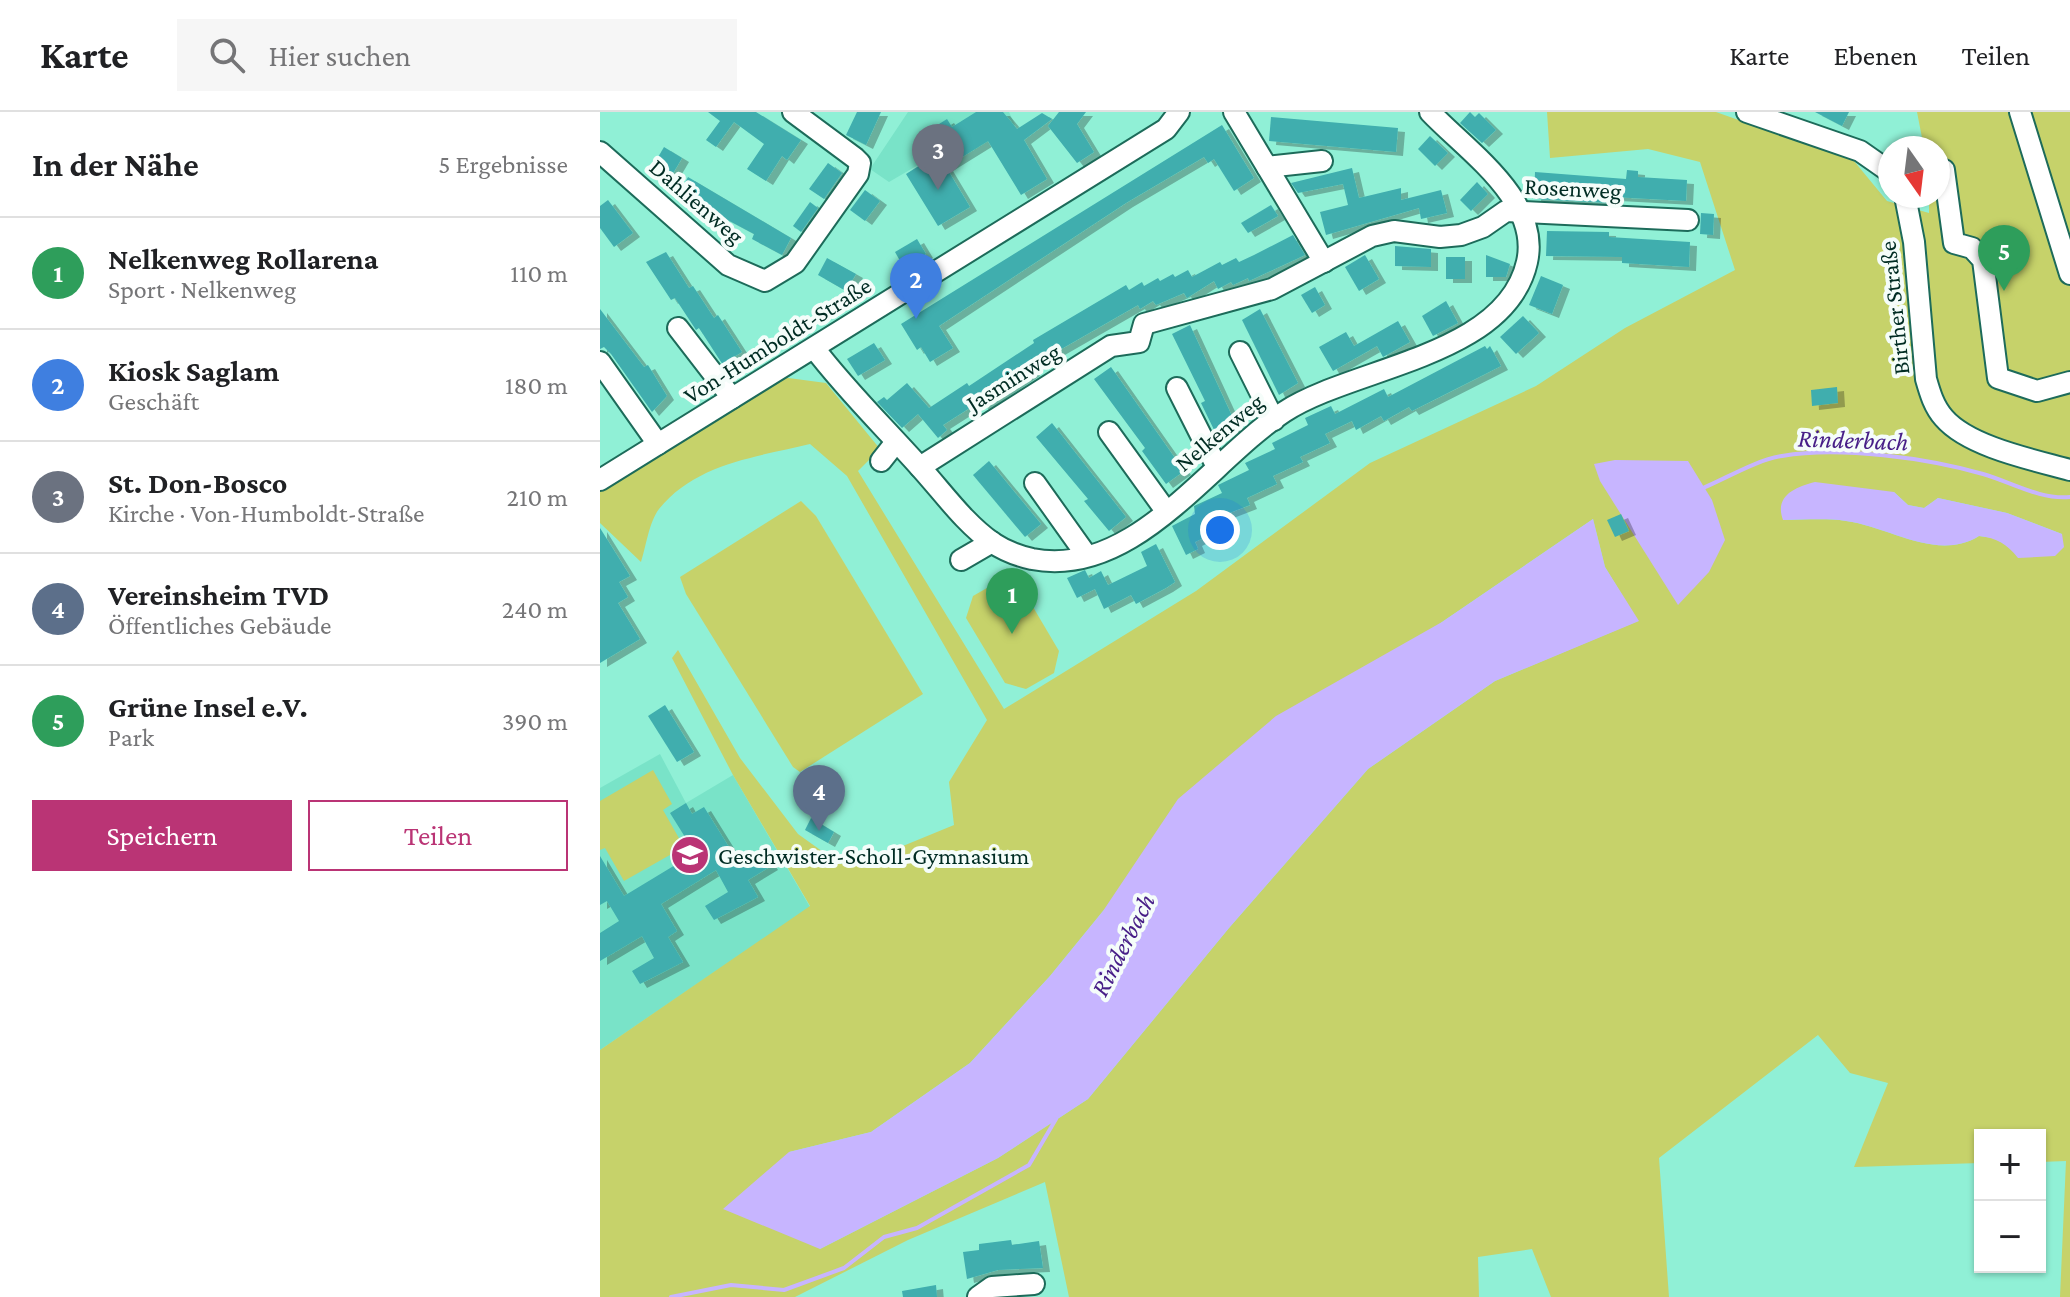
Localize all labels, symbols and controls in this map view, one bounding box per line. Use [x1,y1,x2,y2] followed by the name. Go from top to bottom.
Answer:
[177,19,737,91] search box
[205,33,249,77] icon: search
[40,34,129,76] text: Karte
[269,39,411,72] text: Hier suchen
[1729,40,1789,71] text: Karte
[1833,40,1918,71] text: Ebenen
[1962,40,2030,71] text: Teilen
[912,124,964,190] pin: 3
[1878,136,1950,208] north arrow
[32,146,199,183] text: In der Nähe
[438,150,568,179] text: 5 Ergebnisse
[645,153,750,249] street label: Dahlienweg
[1524,172,1623,204] street label: Rosenweg
[1978,225,2030,291] pin: 5
[1874,240,1914,376] street label: Birther Straße
[108,242,378,275] text: Nelkenweg Rollarena
[890,253,942,319] pin: 2
[53,259,63,288] text: 1
[510,259,568,288] text: 110 m
[678,271,876,409] street label: Von-Humboldt-Straße
[108,275,296,304] text: Sport · Nelkenweg
[959,337,1065,417] street label: Jasminweg
[108,354,279,387] text: Kiosk Saglam
[51,371,65,400] text: 2
[505,371,568,400] text: 180 m
[108,387,199,416] text: Geschäft
[1169,387,1269,477] street label: Nelkenweg
[1797,424,1909,456] water label: Rinderbach
[108,466,287,499] text: St. Don-Bosco
[52,483,64,512] text: 3
[507,483,568,512] text: 210 m
[108,499,424,528] text: Kirche · Von-Humboldt-Straße
[1200,510,1240,550] your location
[986,568,1038,634] pin: 1
[108,578,329,611] text: Vereinsheim TVD
[51,595,65,624] text: 4
[502,595,568,624] text: 240 m
[108,611,332,640] text: Öffentliches Gebäude
[108,690,308,723] text: Grüne Insel e.V.
[52,707,64,736] text: 5
[502,707,568,736] text: 390 m
[108,723,154,752] text: Park
[793,765,845,831] pin: 4
[32,800,292,871] button: Speichern
[308,800,568,871] button: Teilen
[669,834,711,876] school or university icon: Geschwister-Scholl-Gymnasium
[718,842,1029,869] place label: Geschwister-Scholl-Gymnasium
[1085,889,1161,1001] water label: Rinderbach
[1974,1129,2046,1273] map controls
[1974,1129,2046,1201] button: +
[1974,1201,2046,1273] button: −

